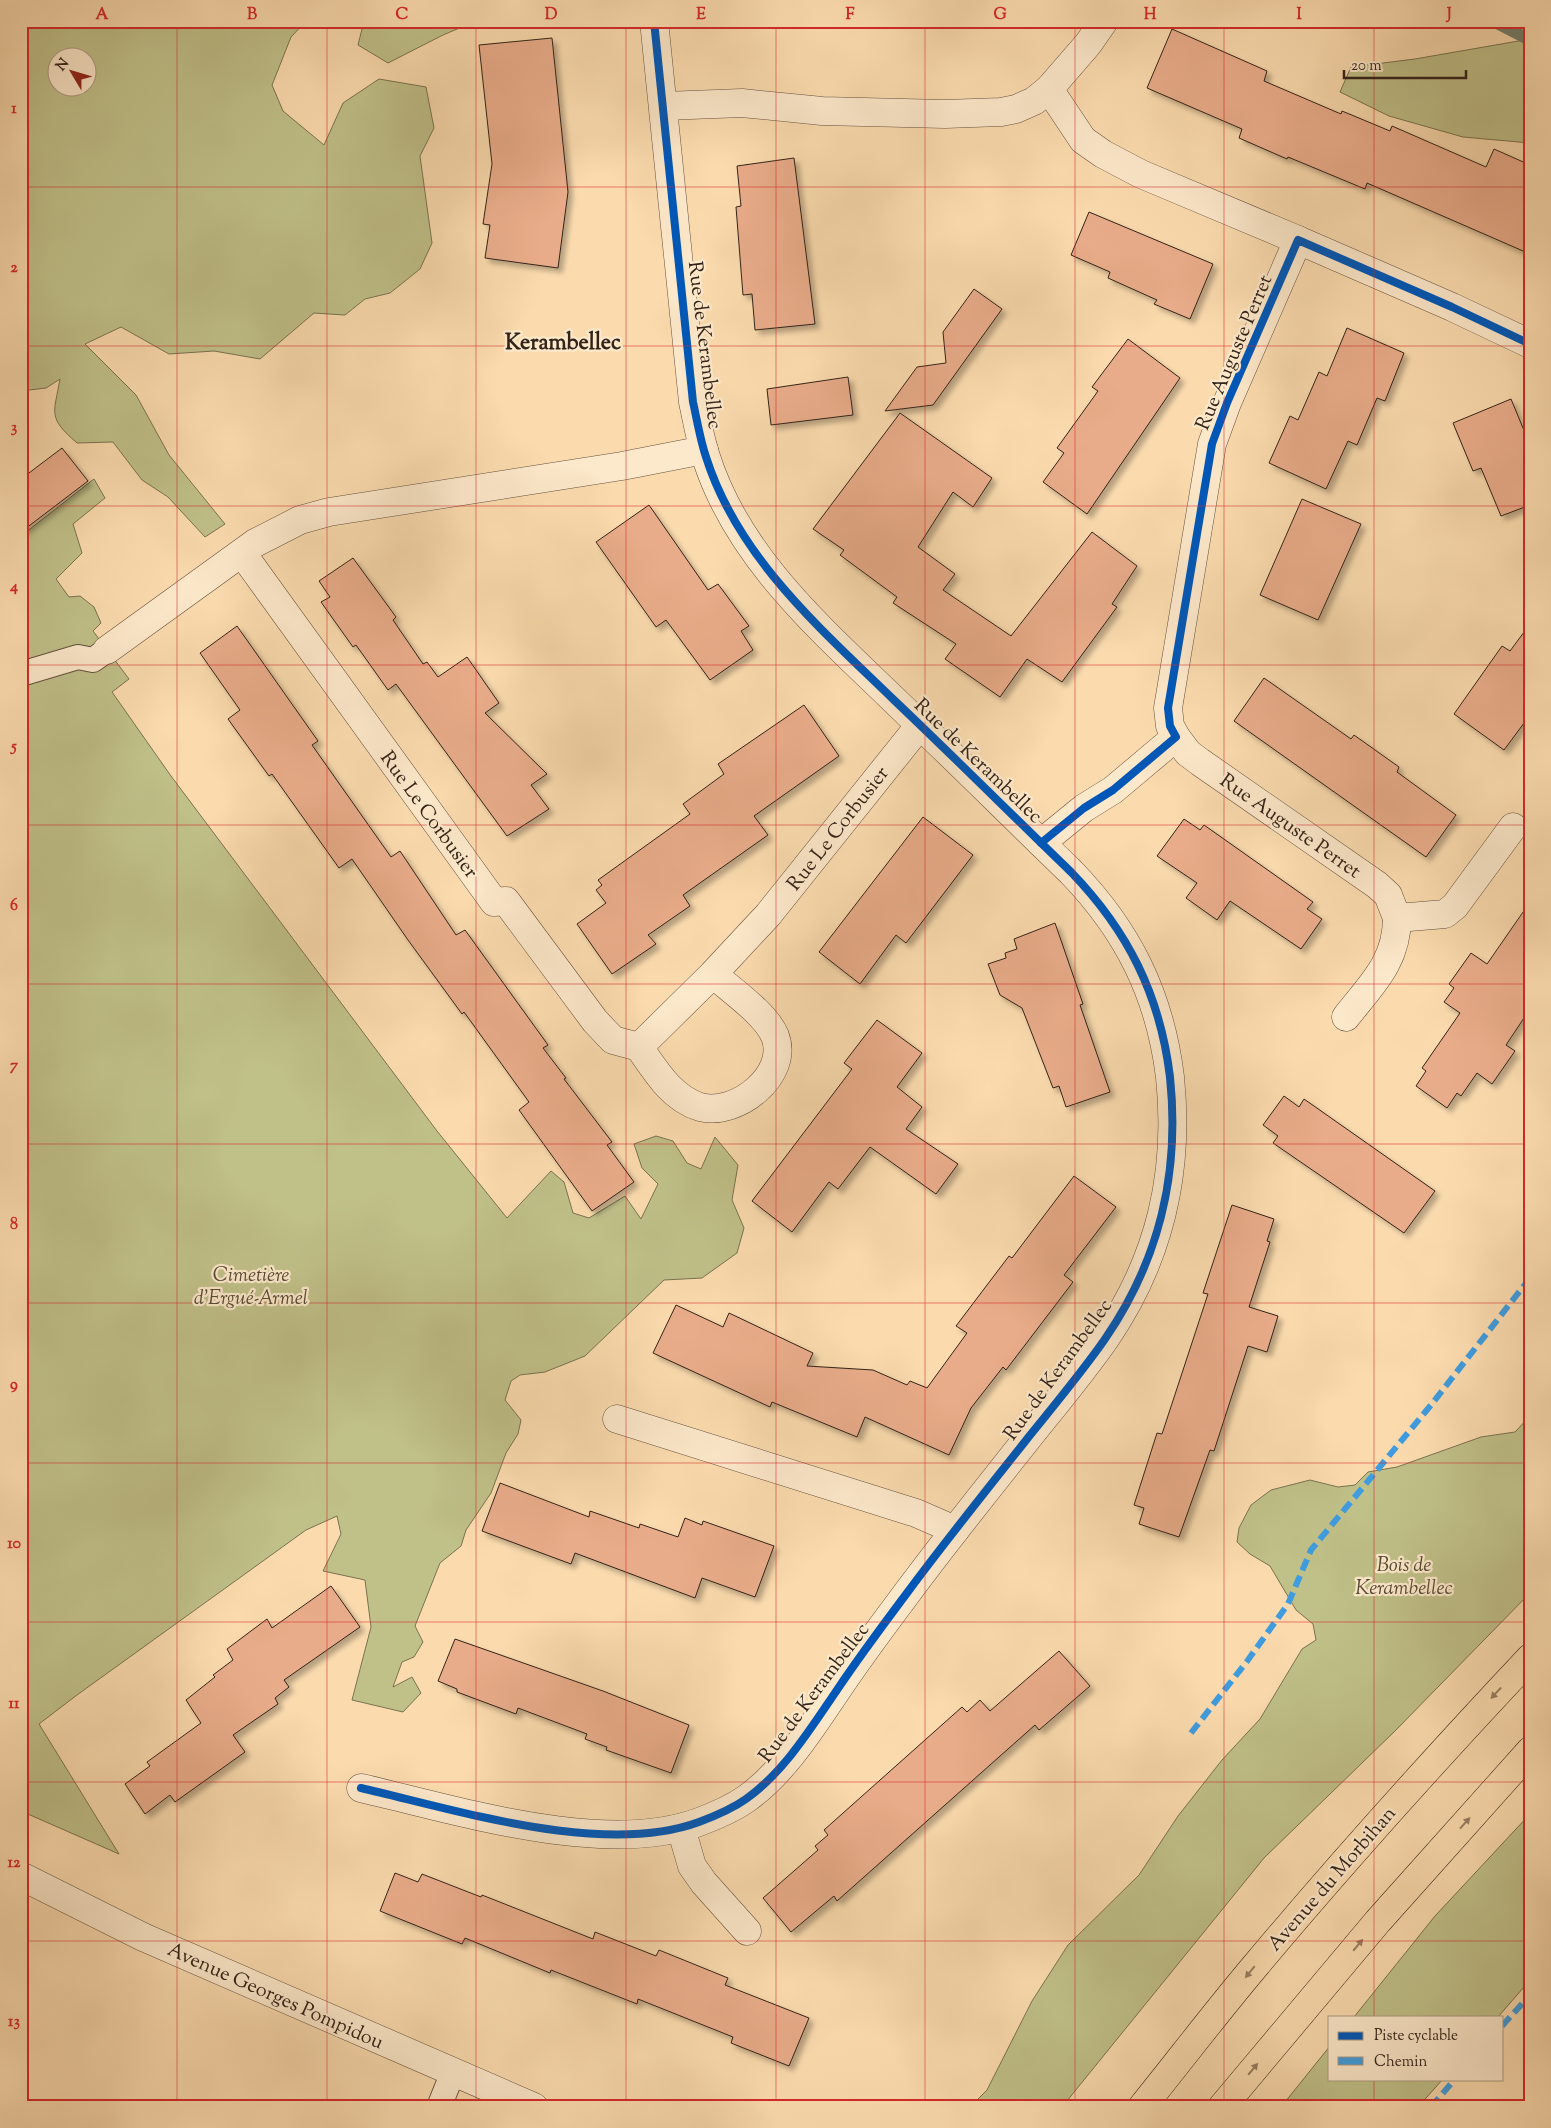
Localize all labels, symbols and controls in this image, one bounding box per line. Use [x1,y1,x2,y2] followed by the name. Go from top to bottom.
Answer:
[96,4,109,27] text: A
[247,4,257,27] text: B
[396,4,409,27] text: C
[545,4,558,27] text: D
[696,4,706,27] text: E
[846,4,855,27] text: F
[993,4,1007,27] text: G
[1144,4,1157,27] text: H
[1296,4,1302,27] text: I
[1445,4,1452,27] text: J
[48,48,98,98] north arrow
[1344,48,1466,80] scale bar
[52,55,75,76] text: N
[1351,56,1382,77] text: 20 m
[11,98,17,121] text: 1
[10,257,18,280] text: 2
[679,260,728,431] street label: Rue de Kerambellec
[1189,271,1281,435] street label: Rue Auguste Perret
[505,328,621,360] district label: Kerambellec
[11,417,18,440] text: 3
[9,576,18,599] text: 4
[906,693,1048,831] street label: Rue de Kerambellec
[9,736,17,759] text: 5
[372,746,484,885] street label: Rue Le Corbusier
[781,761,897,898] street label: Rue Le Corbusier
[1213,767,1366,887] street label: Rue Auguste Perret
[10,895,18,918] text: 6
[10,1055,19,1078] text: 7
[10,1214,18,1237] text: 8
[194,1262,308,1314] park label: Cimetière d'Ergué-Armel
[998,1294,1120,1447] street label: Rue de Kerambellec
[10,1374,18,1397] text: 9
[7,1533,21,1556] text: 10
[1355,1552,1453,1604] park label: Bois de Kerambellec
[753,1617,877,1770] street label: Rue de Kerambellec
[1490,1687,1502,1699] one-way arrow
[9,1693,20,1716] text: 11
[1262,1801,1404,1958] street label: Avenue du Morbihan
[1459,1817,1471,1829] one-way arrow
[8,1852,21,1875] text: 12
[162,1936,388,2058] street label: Avenue Georges Pompidou
[1352,1939,1363,1952] one-way arrow
[1244,1965,1255,1978] one-way arrow
[8,2011,20,2034] text: 13
[1328,2016,1504,2080] legend
[1374,2026,1458,2047] text: Piste cyclable
[1374,2052,1427,2073] text: Chemin
[1248,2063,1259,2076] one-way arrow

